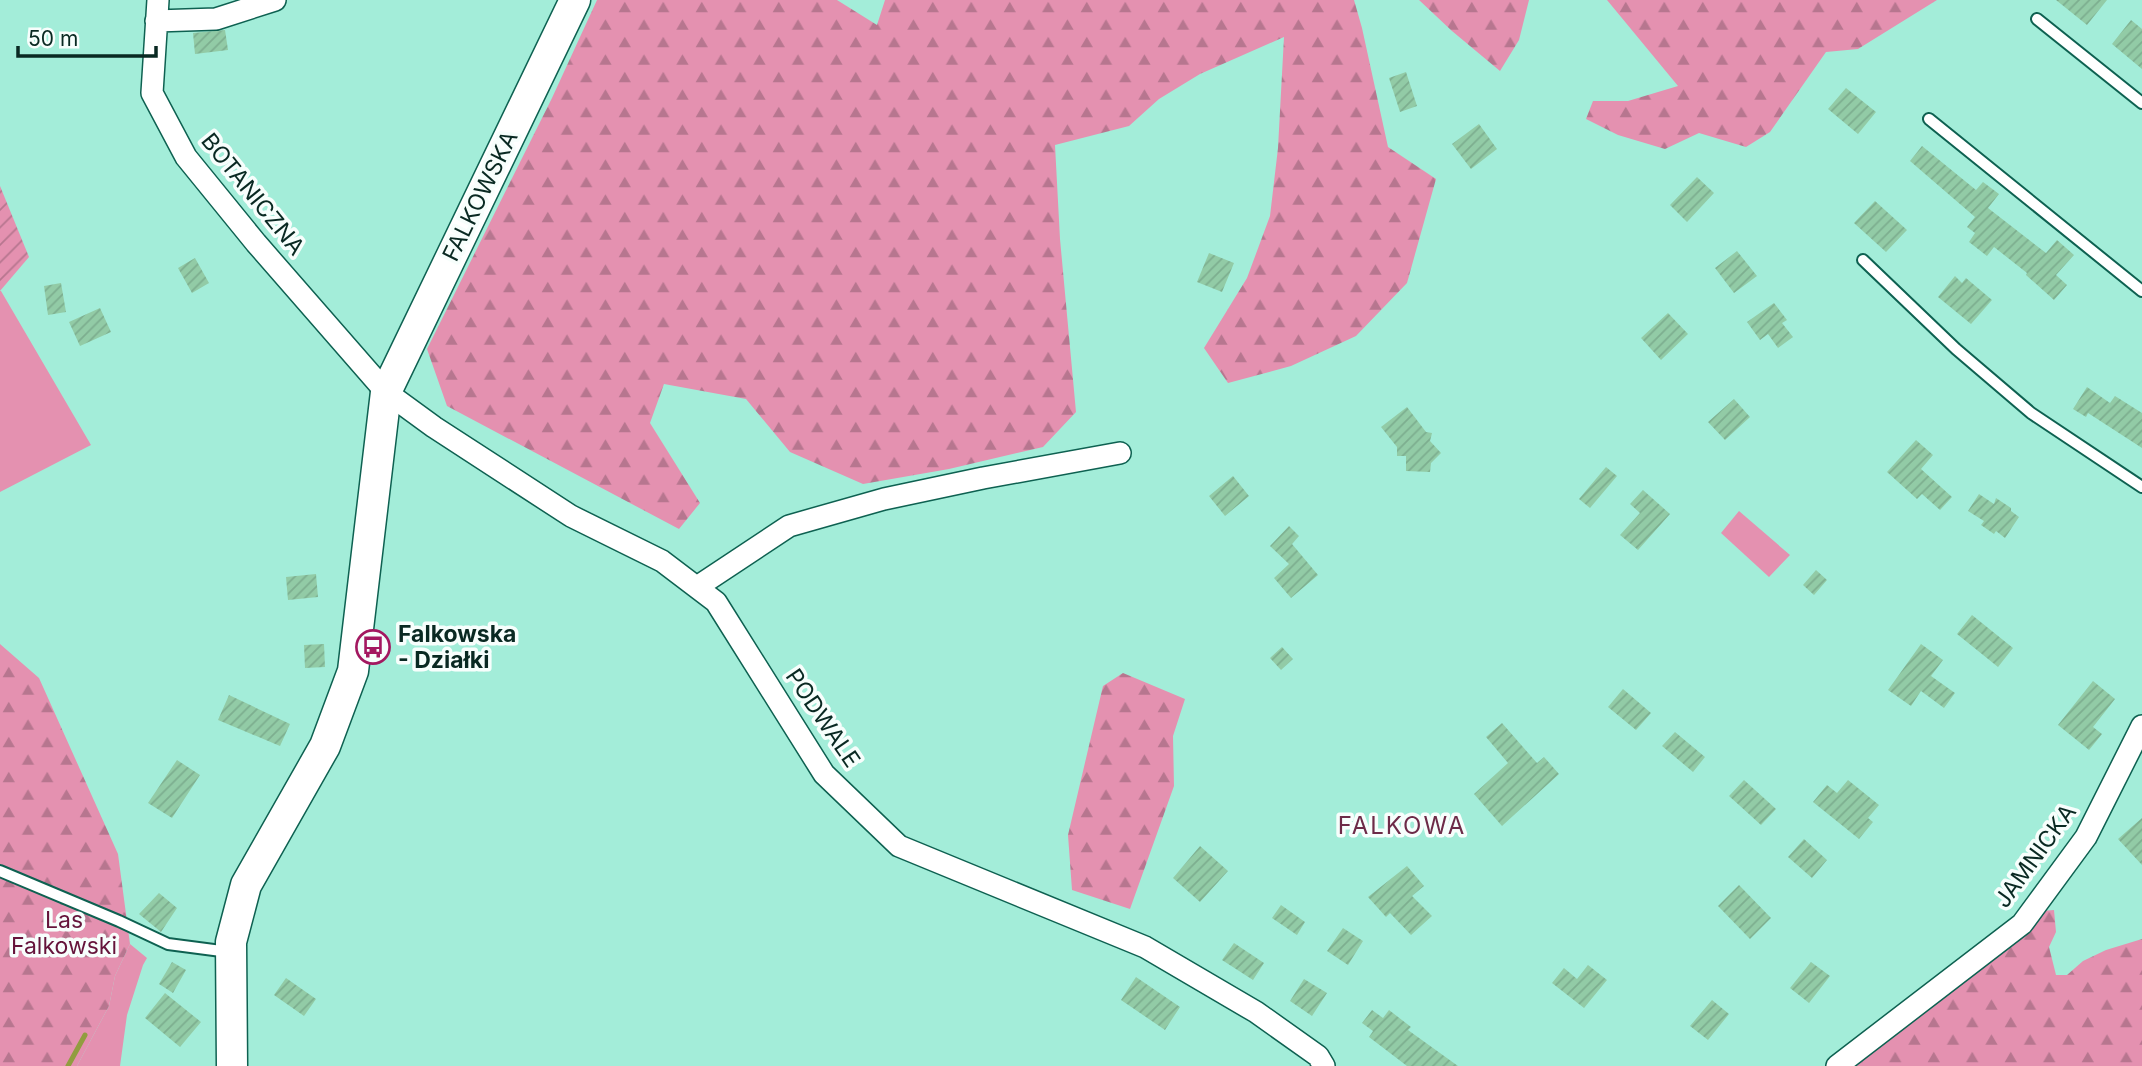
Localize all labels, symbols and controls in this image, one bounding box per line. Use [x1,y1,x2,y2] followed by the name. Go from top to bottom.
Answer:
[18,14,156,58] scale bar
[28,26,78,51] text: 50 m
[436,126,524,266] street label: FALKOWSKA
[195,127,311,261] street label: BOTANICZNA
[398,620,516,674] place label: Falkowska - Działki
[354,628,392,666] bus stop icon: Falkowska - Działki
[780,663,866,773] street label: PODWALE
[1988,799,2082,913] street label: JAMNICKA
[1338,811,1466,840] district label: FALKOWA
[11,906,117,960] park label: Las Falkowski

